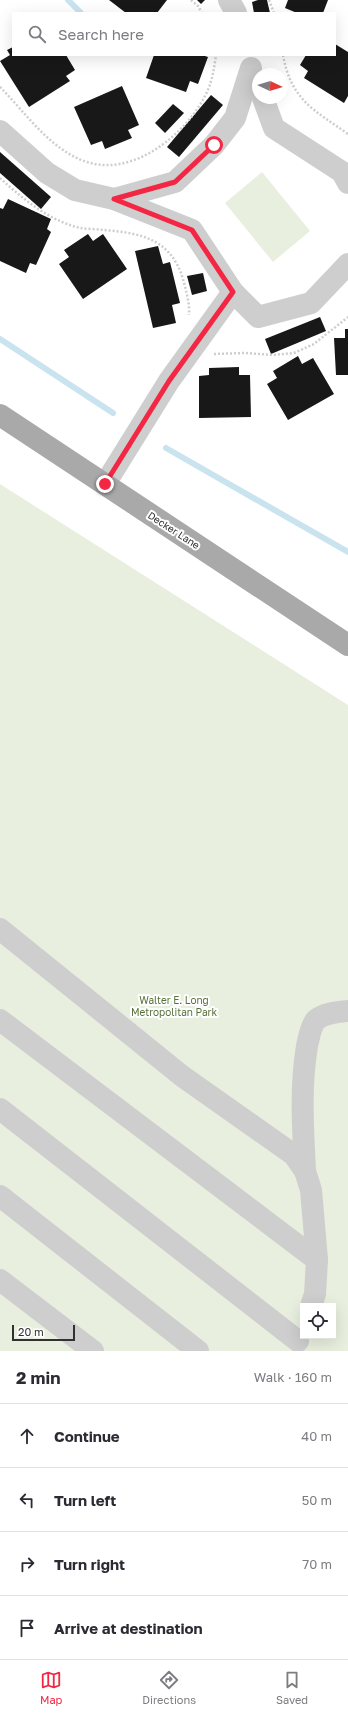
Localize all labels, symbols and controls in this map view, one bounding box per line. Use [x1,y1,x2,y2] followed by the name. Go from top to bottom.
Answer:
[12,12,336,56] search box
[26,23,48,45] icon: search
[58,25,144,43] text: Search here
[252,68,288,104] north arrow
[205,136,223,154] route start
[96,475,114,493] route end
[146,509,202,551] street label: Decker Lane
[131,994,217,1018] park label: Walter E. Long Metropolitan Park
[300,1303,336,1339] map controls
[300,1303,336,1339] button: locate
[12,1323,75,1342] scale bar
[18,1325,44,1338] text: 20 m
[16,1367,60,1388] text: 2 min
[254,1369,332,1385] text: Walk · 160 m
[16,1425,38,1447] icon: ahead
[54,1427,120,1445] text: Continue
[301,1428,332,1444] text: 40 m
[16,1489,38,1511] icon: left
[54,1491,116,1509] text: Turn left
[302,1492,332,1508] text: 50 m
[16,1553,38,1575] icon: right
[54,1555,125,1573] text: Turn right
[302,1556,332,1572] text: 70 m
[16,1617,38,1639] icon: arrive
[54,1619,203,1637] text: Arrive at destination
[40,1669,62,1706] tab: Map
[142,1669,196,1706] tab: Directions
[276,1669,308,1706] tab: Saved

